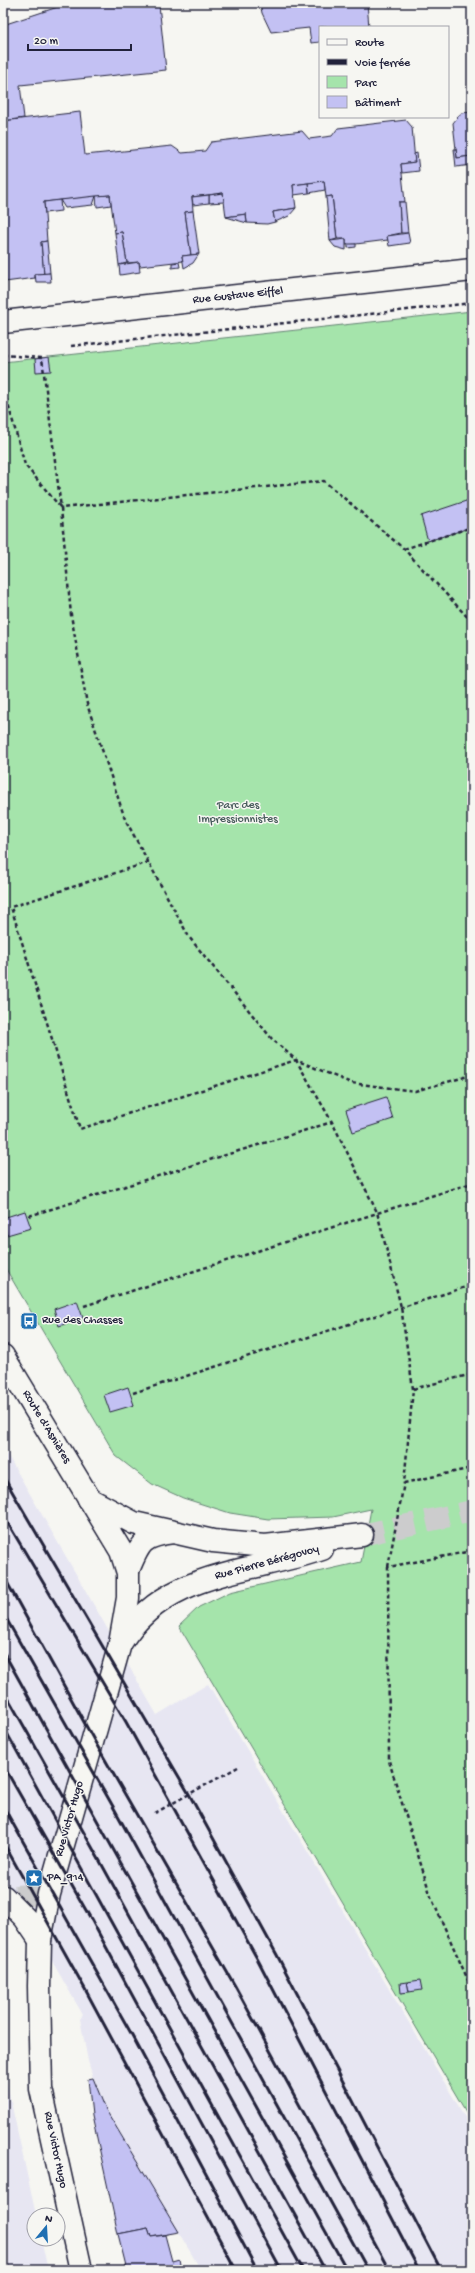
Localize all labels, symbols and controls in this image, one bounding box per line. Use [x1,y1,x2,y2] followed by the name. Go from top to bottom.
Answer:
[28,26,131,52] scale bar
[319,26,449,118] legend
[34,35,59,49] text: 20 m
[355,37,385,51] text: Route
[354,57,411,71] text: Voie ferrée
[354,77,378,91] text: Parc
[354,97,402,111] text: Bâtiment
[192,284,284,308] street label: Rue Gustave Eiffel
[198,799,278,827] park label: Parc des Impressionnistes
[19,1311,39,1331] bus stop icon: Rue des Chasses
[42,1314,123,1328] place label: Rue des Chasses
[19,1388,74,1467] street label: Route d'Asnières
[213,1542,321,1584] street label: Rue Pierre Bérégovoy
[53,1780,87,1858] street label: Rue Victor Hugo
[24,1868,44,1888] place icon: PA_914
[46,1871,84,1885] place label: PA_914
[40,2110,70,2190] street label: Rue Victor Hugo
[26,2207,66,2247] north arrow
[43,2213,54,2226] text: N

